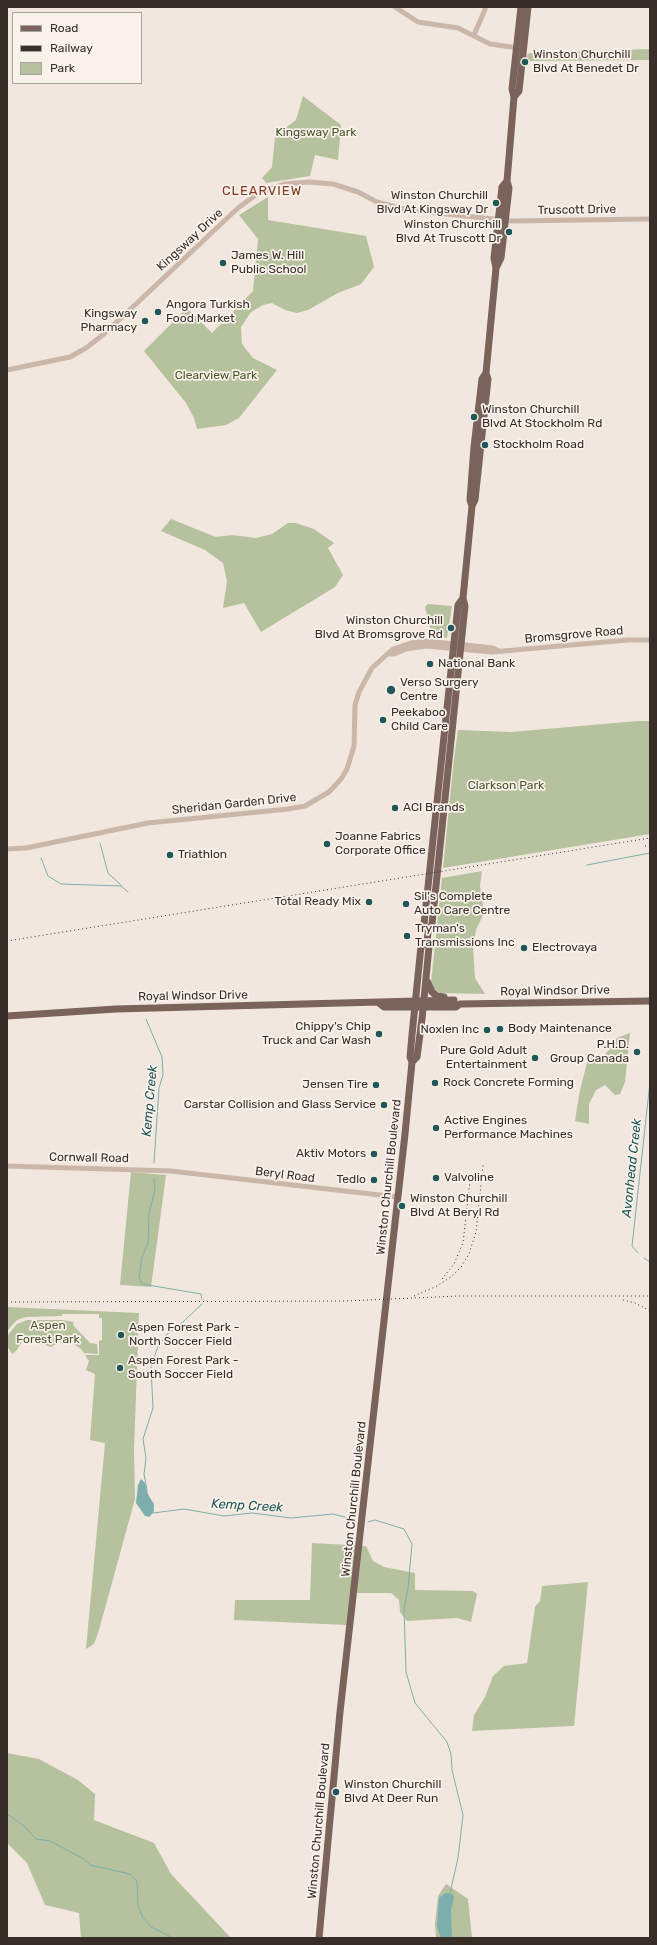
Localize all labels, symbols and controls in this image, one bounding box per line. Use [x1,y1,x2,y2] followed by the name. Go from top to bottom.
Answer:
[12,12,142,84] legend
[50,21,78,35] text: Road
[50,41,93,55] text: Railway
[533,48,639,76] place label: Winston Churchill Blvd At Benedet Dr
[520,57,530,67] marker: Winston Churchill Blvd At Benedet Dr
[50,61,75,75] text: Park
[276,126,356,140] park label: Kingsway Park
[222,183,302,199] district label: CLEARVIEW
[376,189,488,217] place label: Winston Churchill Blvd At Kingsway Dr
[491,198,501,208] marker: Winston Churchill Blvd At Kingsway Dr
[538,202,616,218] street label: Truscott Drive
[154,206,226,274] street label: Kingsway Drive
[396,218,501,246] place label: Winston Churchill Blvd At Truscott Dr
[504,227,514,237] marker: Winston Churchill Blvd At Truscott Dr
[231,249,307,277] place label: James W. Hill Public School
[218,258,228,268] marker: James W. Hill Public School
[166,298,250,326] place label: Angora Turkish Food Market
[80,307,137,335] place label: Kingsway Pharmacy
[153,307,163,317] marker: Angora Turkish Food Market
[140,316,150,326] marker: Kingsway Pharmacy
[175,369,257,383] park label: Clearview Park
[482,403,602,431] place label: Winston Churchill Blvd At Stockholm Rd
[469,412,479,422] marker: Winston Churchill Blvd At Stockholm Rd
[493,438,584,452] place label: Stockholm Road
[480,440,490,450] marker: Stockholm Road
[315,614,443,642] place label: Winston Churchill Blvd At Bromsgrove Rd
[446,623,456,633] marker: Winston Churchill Blvd At Bromsgrove Rd
[524,624,624,646] street label: Bromsgrove Road
[438,657,515,671] place label: National Bank
[425,659,435,669] marker: National Bank
[400,676,479,704] place label: Verso Surgery Centre
[385,684,397,696] marker: Verso Surgery Centre
[391,706,448,734] place label: Peekaboo Child Care
[378,715,388,725] marker: Peekaboo Child Care
[468,779,544,793] park label: Clarkson Park
[171,790,297,818] street label: Sheridan Garden Drive
[403,801,465,815] place label: ACI Brands
[390,803,400,813] marker: ACI Brands
[335,830,426,858] place label: Joanne Fabrics Corporate Office
[322,839,332,849] marker: Joanne Fabrics Corporate Office
[178,848,227,862] place label: Triathlon
[165,850,175,860] marker: Triathlon
[414,890,510,918] place label: Sil's Complete Auto Care Centre
[274,895,361,909] place label: Total Ready Mix
[364,897,374,907] marker: Total Ready Mix
[401,899,411,909] marker: Sil's Complete Auto Care Centre
[415,922,515,950] place label: Tryman's Transmissions Inc
[402,931,412,941] marker: Tryman's Transmissions Inc
[532,941,597,955] place label: Electrovaya
[519,943,529,953] marker: Electrovaya
[500,983,610,999] street label: Royal Windsor Drive
[138,988,248,1004] street label: Royal Windsor Drive
[262,1020,371,1048] place label: Chippy's Chip Truck and Car Wash
[508,1022,612,1036] place label: Body Maintenance
[420,1023,479,1037] place label: Noxlen Inc
[495,1024,505,1034] marker: Body Maintenance
[482,1025,492,1035] marker: Noxlen Inc
[374,1029,384,1039] marker: Chippy's Chip Truck and Car Wash
[550,1038,629,1066] place label: P.H.D. Group Canada
[440,1044,527,1072] place label: Pure Gold Adult Entertainment
[632,1047,642,1057] marker: P.H.D. Group Canada
[530,1053,540,1063] marker: Pure Gold Adult Entertainment
[139,1065,161,1137] water label: Kemp Creek
[443,1076,574,1090] place label: Rock Concrete Forming
[302,1078,368,1092] place label: Jensen Tire
[430,1078,440,1088] marker: Rock Concrete Forming
[371,1080,381,1090] marker: Jensen Tire
[184,1098,376,1112] place label: Carstar Collision and Glass Service
[374,1098,404,1256] street label: Winston Churchill Boulevard
[379,1100,389,1110] marker: Carstar Collision and Glass Service
[444,1114,573,1142] place label: Active Engines Performance Machines
[619,1118,645,1218] water label: Avonhead Creek
[431,1123,441,1133] marker: Active Engines Performance Machines
[296,1147,366,1161] place label: Aktiv Motors
[369,1149,379,1159] marker: Aktiv Motors
[49,1150,129,1166] street label: Cornwall Road
[254,1164,316,1186] street label: Beryl Road
[444,1171,494,1185] place label: Valvoline
[337,1173,366,1187] place label: Tedlo
[431,1173,441,1183] marker: Valvoline
[369,1175,379,1185] marker: Tedlo
[410,1192,507,1220] place label: Winston Churchill Blvd At Beryl Rd
[397,1201,407,1211] marker: Winston Churchill Blvd At Beryl Rd
[16,1319,80,1347] park label: Aspen Forest Park
[129,1321,240,1349] place label: Aspen Forest Park - North Soccer Field
[116,1330,126,1340] marker: Aspen Forest Park - North Soccer Field
[128,1354,239,1382] place label: Aspen Forest Park - South Soccer Field
[115,1363,125,1373] marker: Aspen Forest Park - South Soccer Field
[339,1420,369,1578] street label: Winston Churchill Boulevard
[211,1496,283,1516] water label: Kemp Creek
[305,1742,333,1900] street label: Winston Churchill Boulevard
[344,1778,441,1806] place label: Winston Churchill Blvd At Deer Run
[331,1787,341,1797] marker: Winston Churchill Blvd At Deer Run

